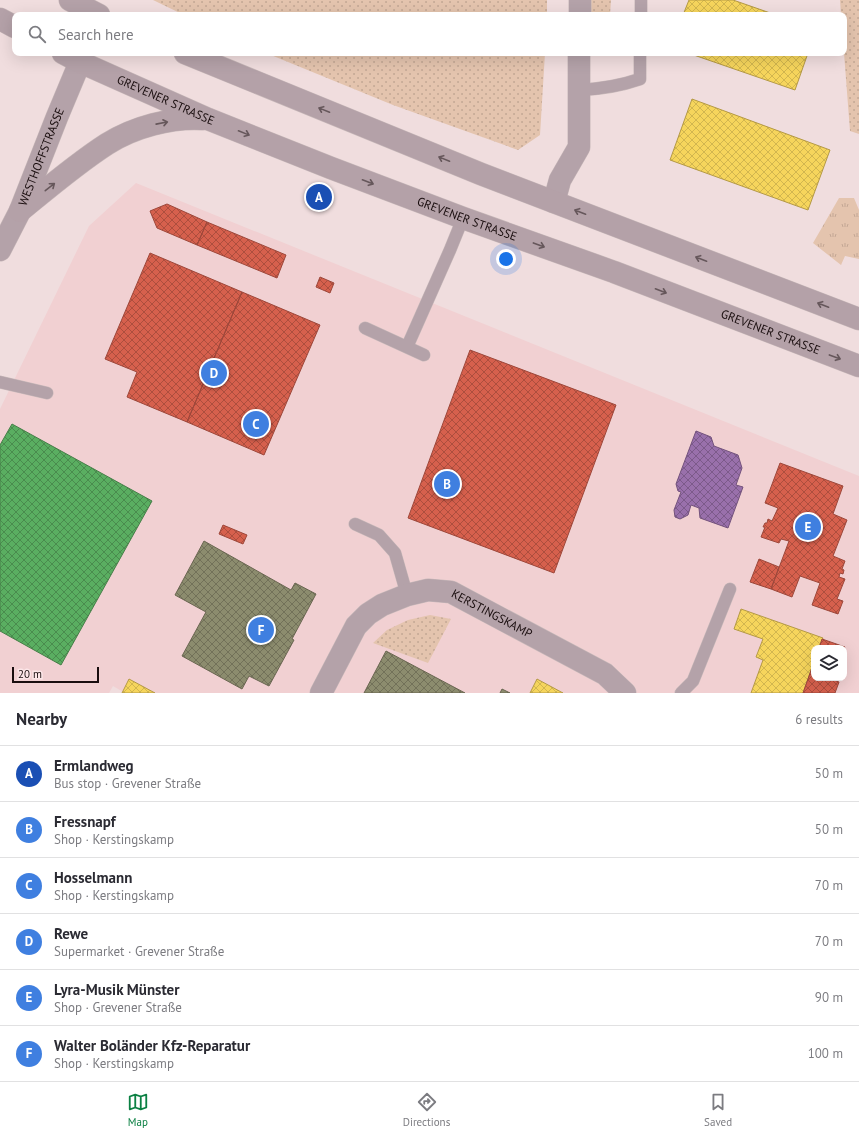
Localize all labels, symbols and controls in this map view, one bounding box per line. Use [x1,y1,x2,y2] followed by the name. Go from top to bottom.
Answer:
[12,12,847,56] search box
[26,23,48,45] icon: search
[58,25,134,44] text: Search here
[115,71,217,128] street label: GREVENER STRASSE
[15,105,67,208] street label: WESTHOFFSTRASSE
[319,105,331,113] one-way arrow
[155,119,168,127] one-way arrow
[238,130,250,138] one-way arrow
[439,155,451,162] one-way arrow
[361,179,373,187] one-way arrow
[45,182,56,191] one-way arrow
[306,182,332,212] pin: A
[415,193,519,244] street label: GREVENER STRASSE
[574,207,586,215] one-way arrow
[533,242,545,250] one-way arrow
[496,249,516,269] your location
[696,254,708,262] one-way arrow
[654,287,666,295] one-way arrow
[817,301,829,309] one-way arrow
[719,306,823,357] street label: GREVENER STRASSE
[828,354,840,362] one-way arrow
[201,358,227,388] pin: D
[243,409,269,439] pin: C
[434,469,460,499] pin: B
[795,512,821,542] pin: E
[449,586,535,641] street label: KERSTINGSKAMP
[248,615,274,645] pin: F
[811,645,847,681] map controls
[811,645,847,681] button: layers
[12,665,99,684] scale bar
[18,667,42,681] text: 20 m
[16,708,67,730] text: Nearby
[795,711,843,728] text: 6 results
[54,756,134,775] text: Ermlandweg
[25,765,33,782] text: A
[815,765,843,782] text: 50 m
[54,775,201,792] text: Bus stop · Grevener Straße
[54,812,116,831] text: Fressnapf
[25,821,33,838] text: B
[815,821,843,838] text: 50 m
[54,831,174,848] text: Shop · Kerstingskamp
[54,868,132,887] text: Hosselmann
[25,877,33,894] text: C
[815,877,843,894] text: 70 m
[54,887,174,904] text: Shop · Kerstingskamp
[54,924,88,943] text: Rewe
[25,933,33,950] text: D
[815,933,843,950] text: 70 m
[54,943,224,960] text: Supermarket · Grevener Straße
[54,980,179,999] text: Lyra-Musik Münster
[26,989,32,1006] text: E
[815,989,843,1006] text: 90 m
[54,999,182,1016] text: Shop · Grevener Straße
[54,1036,250,1055] text: Walter Boländer Kfz-Reparatur
[26,1045,32,1062] text: F
[808,1045,843,1062] text: 100 m
[54,1055,174,1072] text: Shop · Kerstingskamp
[127,1091,149,1129] tab: Map
[403,1091,450,1129] tab: Directions
[704,1091,732,1129] tab: Saved

